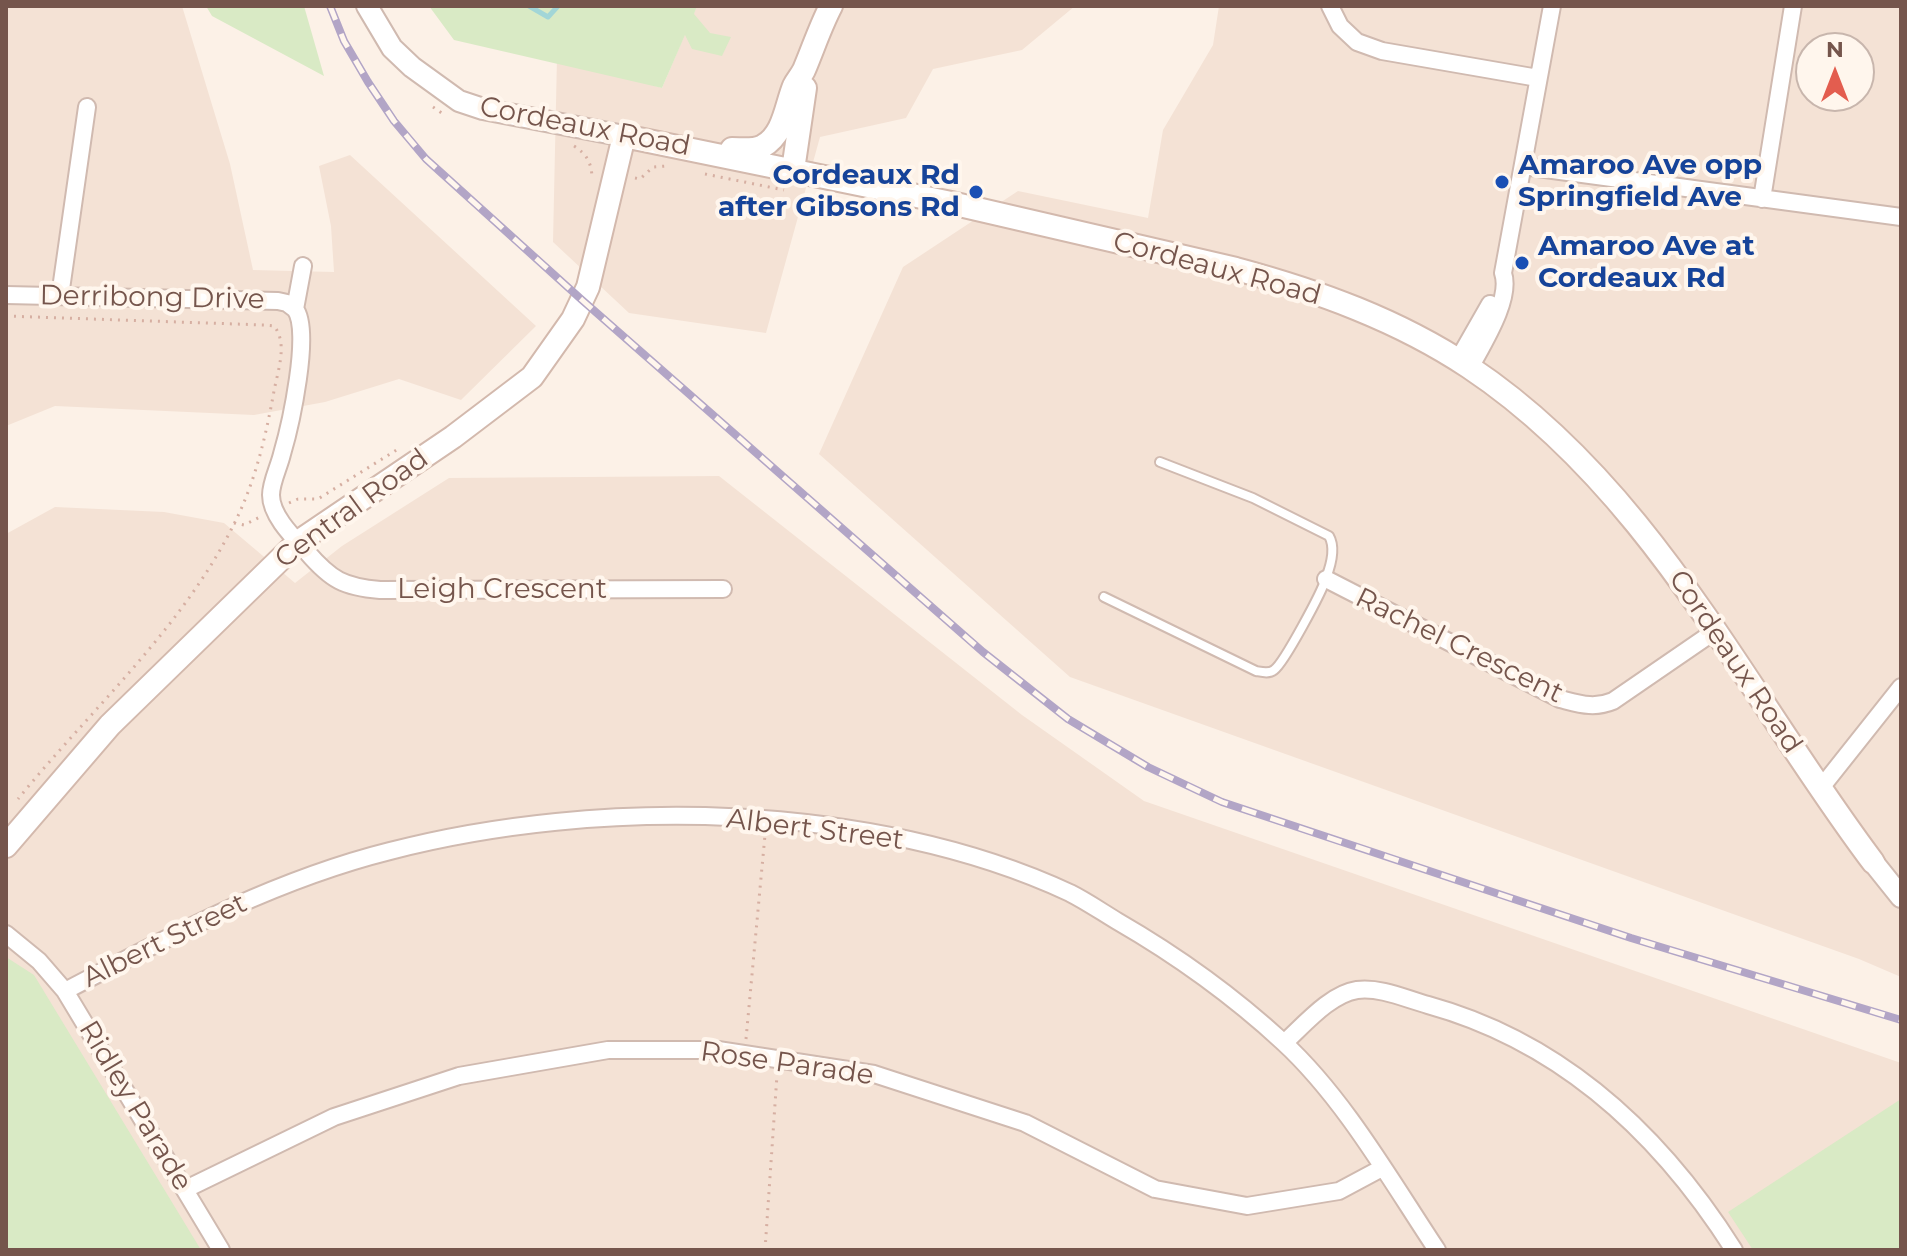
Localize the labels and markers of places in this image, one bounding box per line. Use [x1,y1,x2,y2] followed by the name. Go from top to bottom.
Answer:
[1518,149,1762,215] place label: Amaroo Ave opp Springfield Ave
[718,159,960,225] place label: Cordeaux Rd after Gibsons Rd
[1493,173,1511,191] marker: Amaroo Ave opp Springfield Ave
[967,183,985,201] marker: Cordeaux Rd after Gibsons Rd
[1538,230,1755,296] place label: Amaroo Ave at Cordeaux Rd
[1513,254,1531,272] marker: Amaroo Ave at Cordeaux Rd

